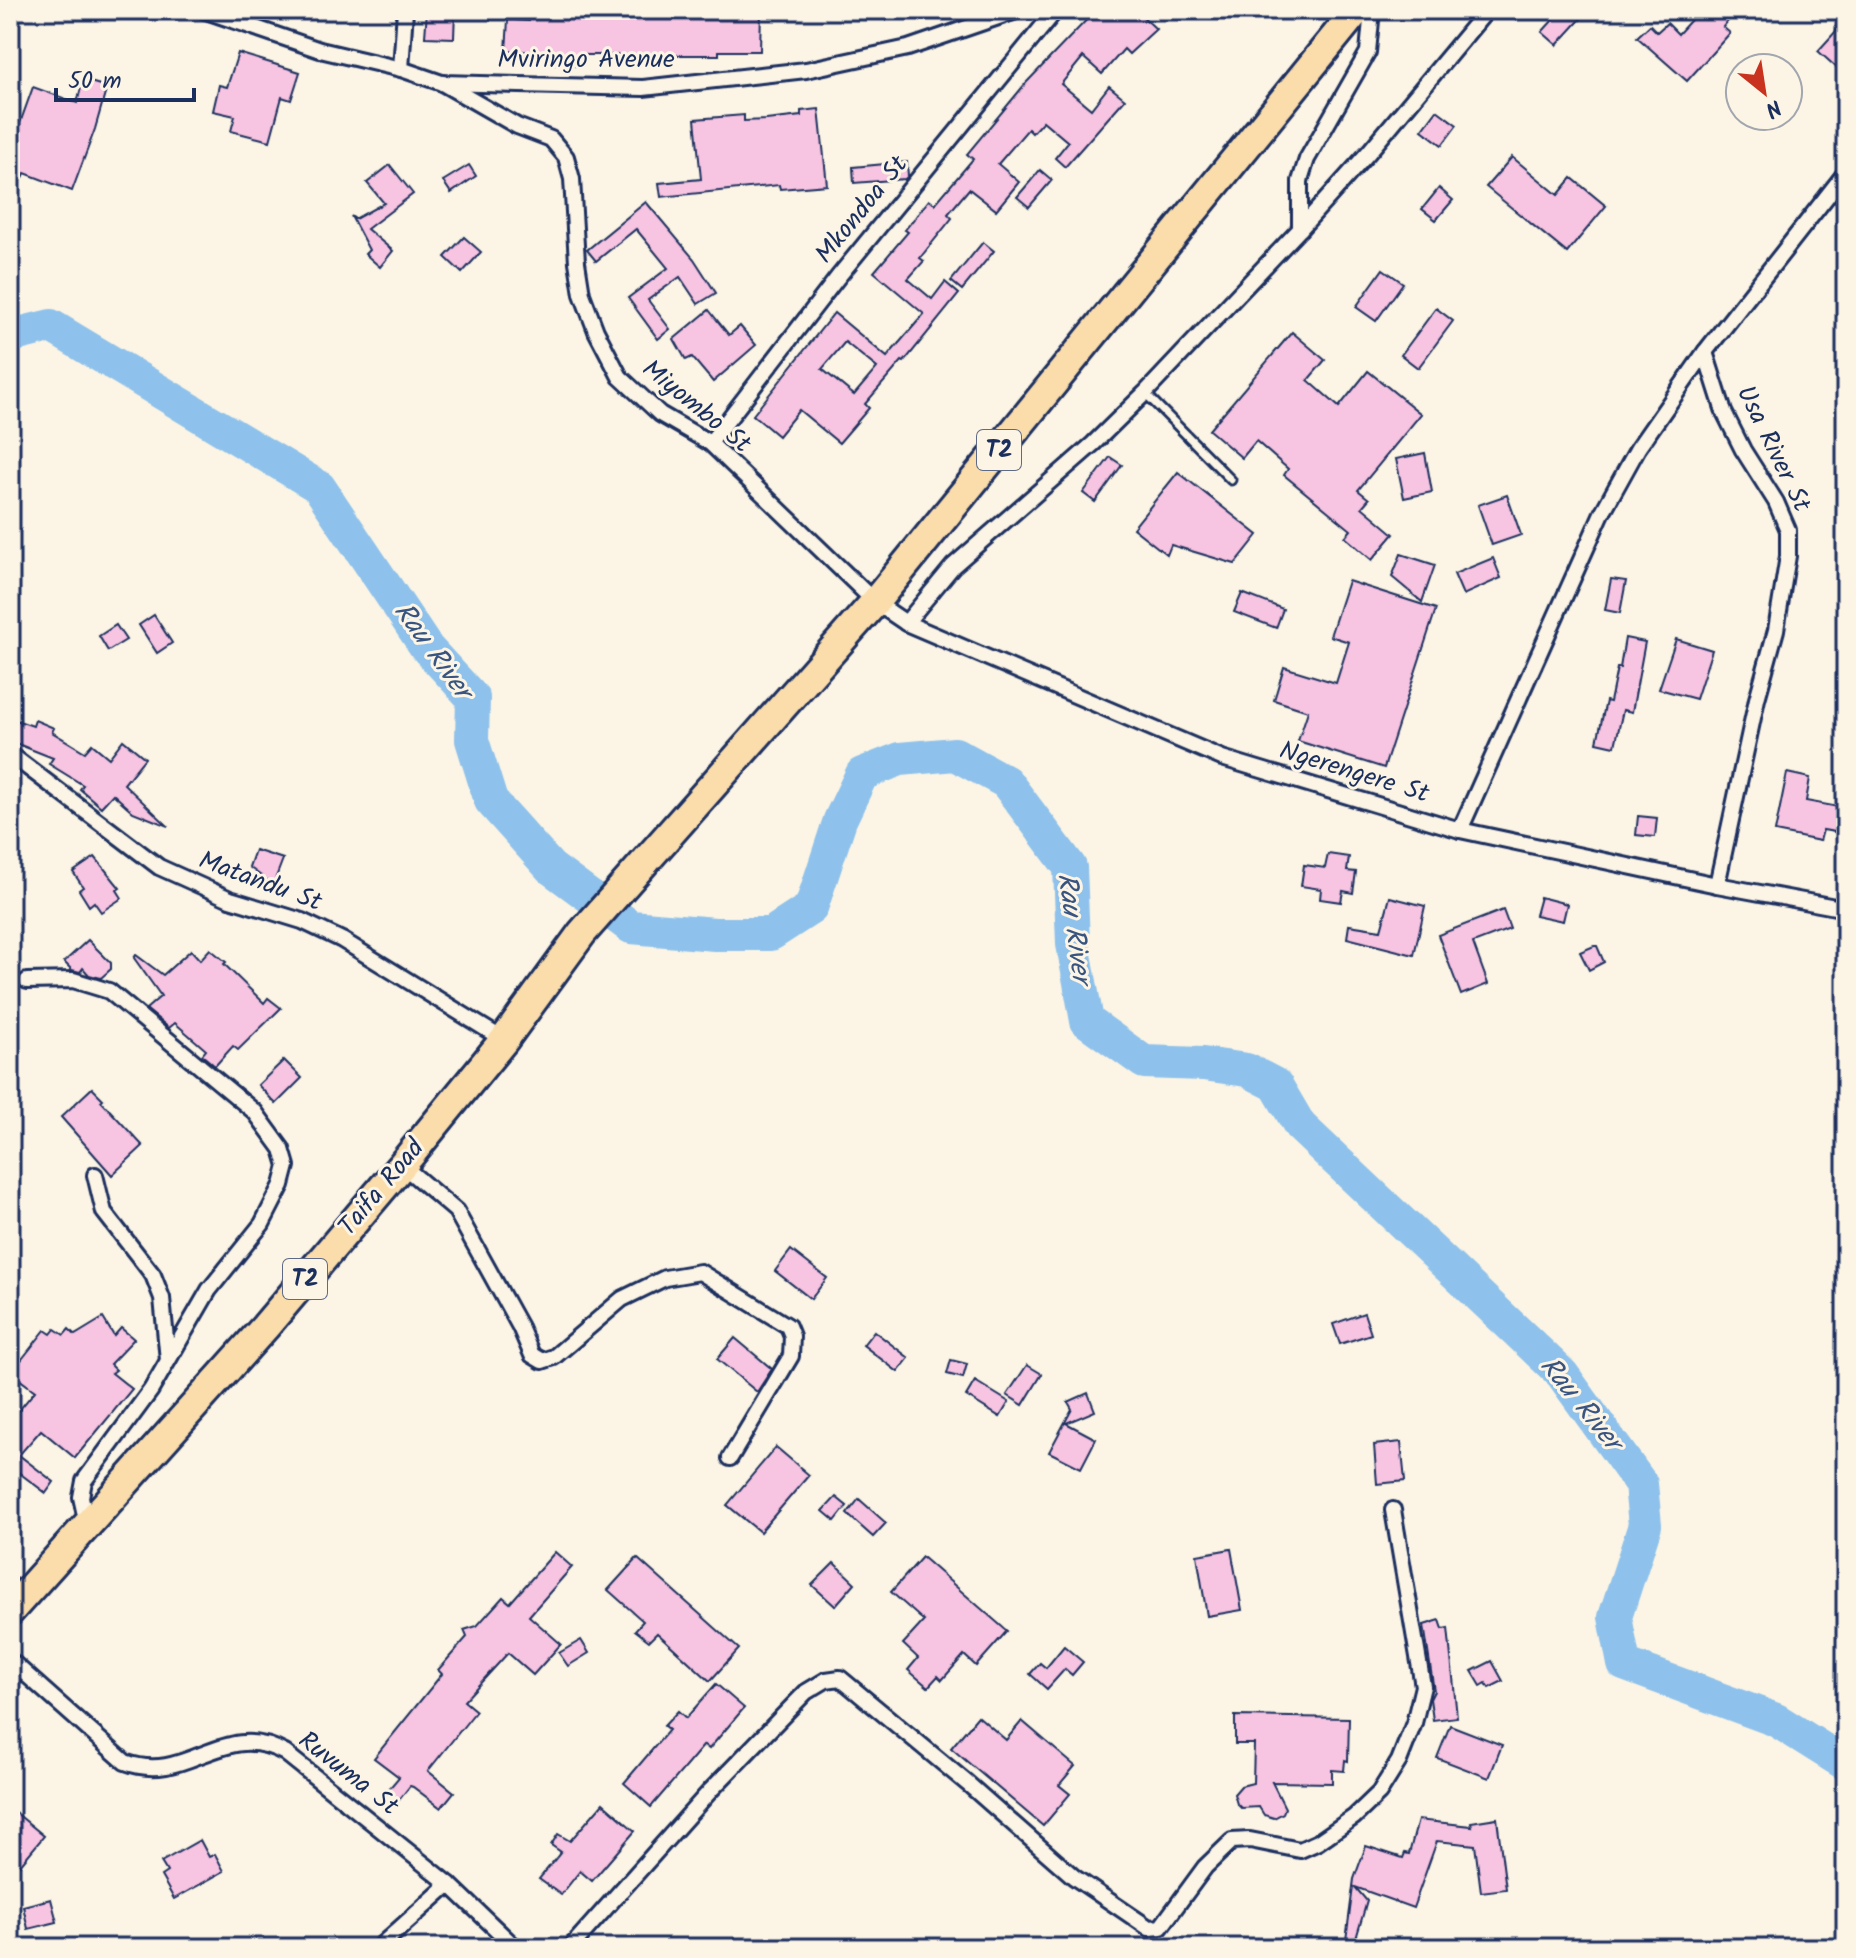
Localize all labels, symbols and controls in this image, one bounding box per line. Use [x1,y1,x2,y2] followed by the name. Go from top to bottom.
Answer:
[497,39,675,81] street label: Mviringo Avenue
[56,52,194,102] scale bar
[1724,52,1804,132] north arrow
[68,62,122,101] text: 50 m
[1758,89,1788,126] text: N
[805,146,920,274] street label: Mkondoa St
[632,349,761,465] street label: Miyombo St
[1724,379,1822,520] street label: Usa River St
[977,430,1021,470] road number: T2
[381,593,486,714] water label: Rau River
[1274,730,1435,816] street label: Ngerengere St
[192,840,328,924] street label: Matandu St
[1043,870,1104,992] water label: Rau River
[328,1129,436,1246] street label: Taifa Road
[283,1259,327,1299] road number: T2
[1528,1347,1636,1466] water label: Rau River
[288,1721,408,1828] street label: Ruvuma St

